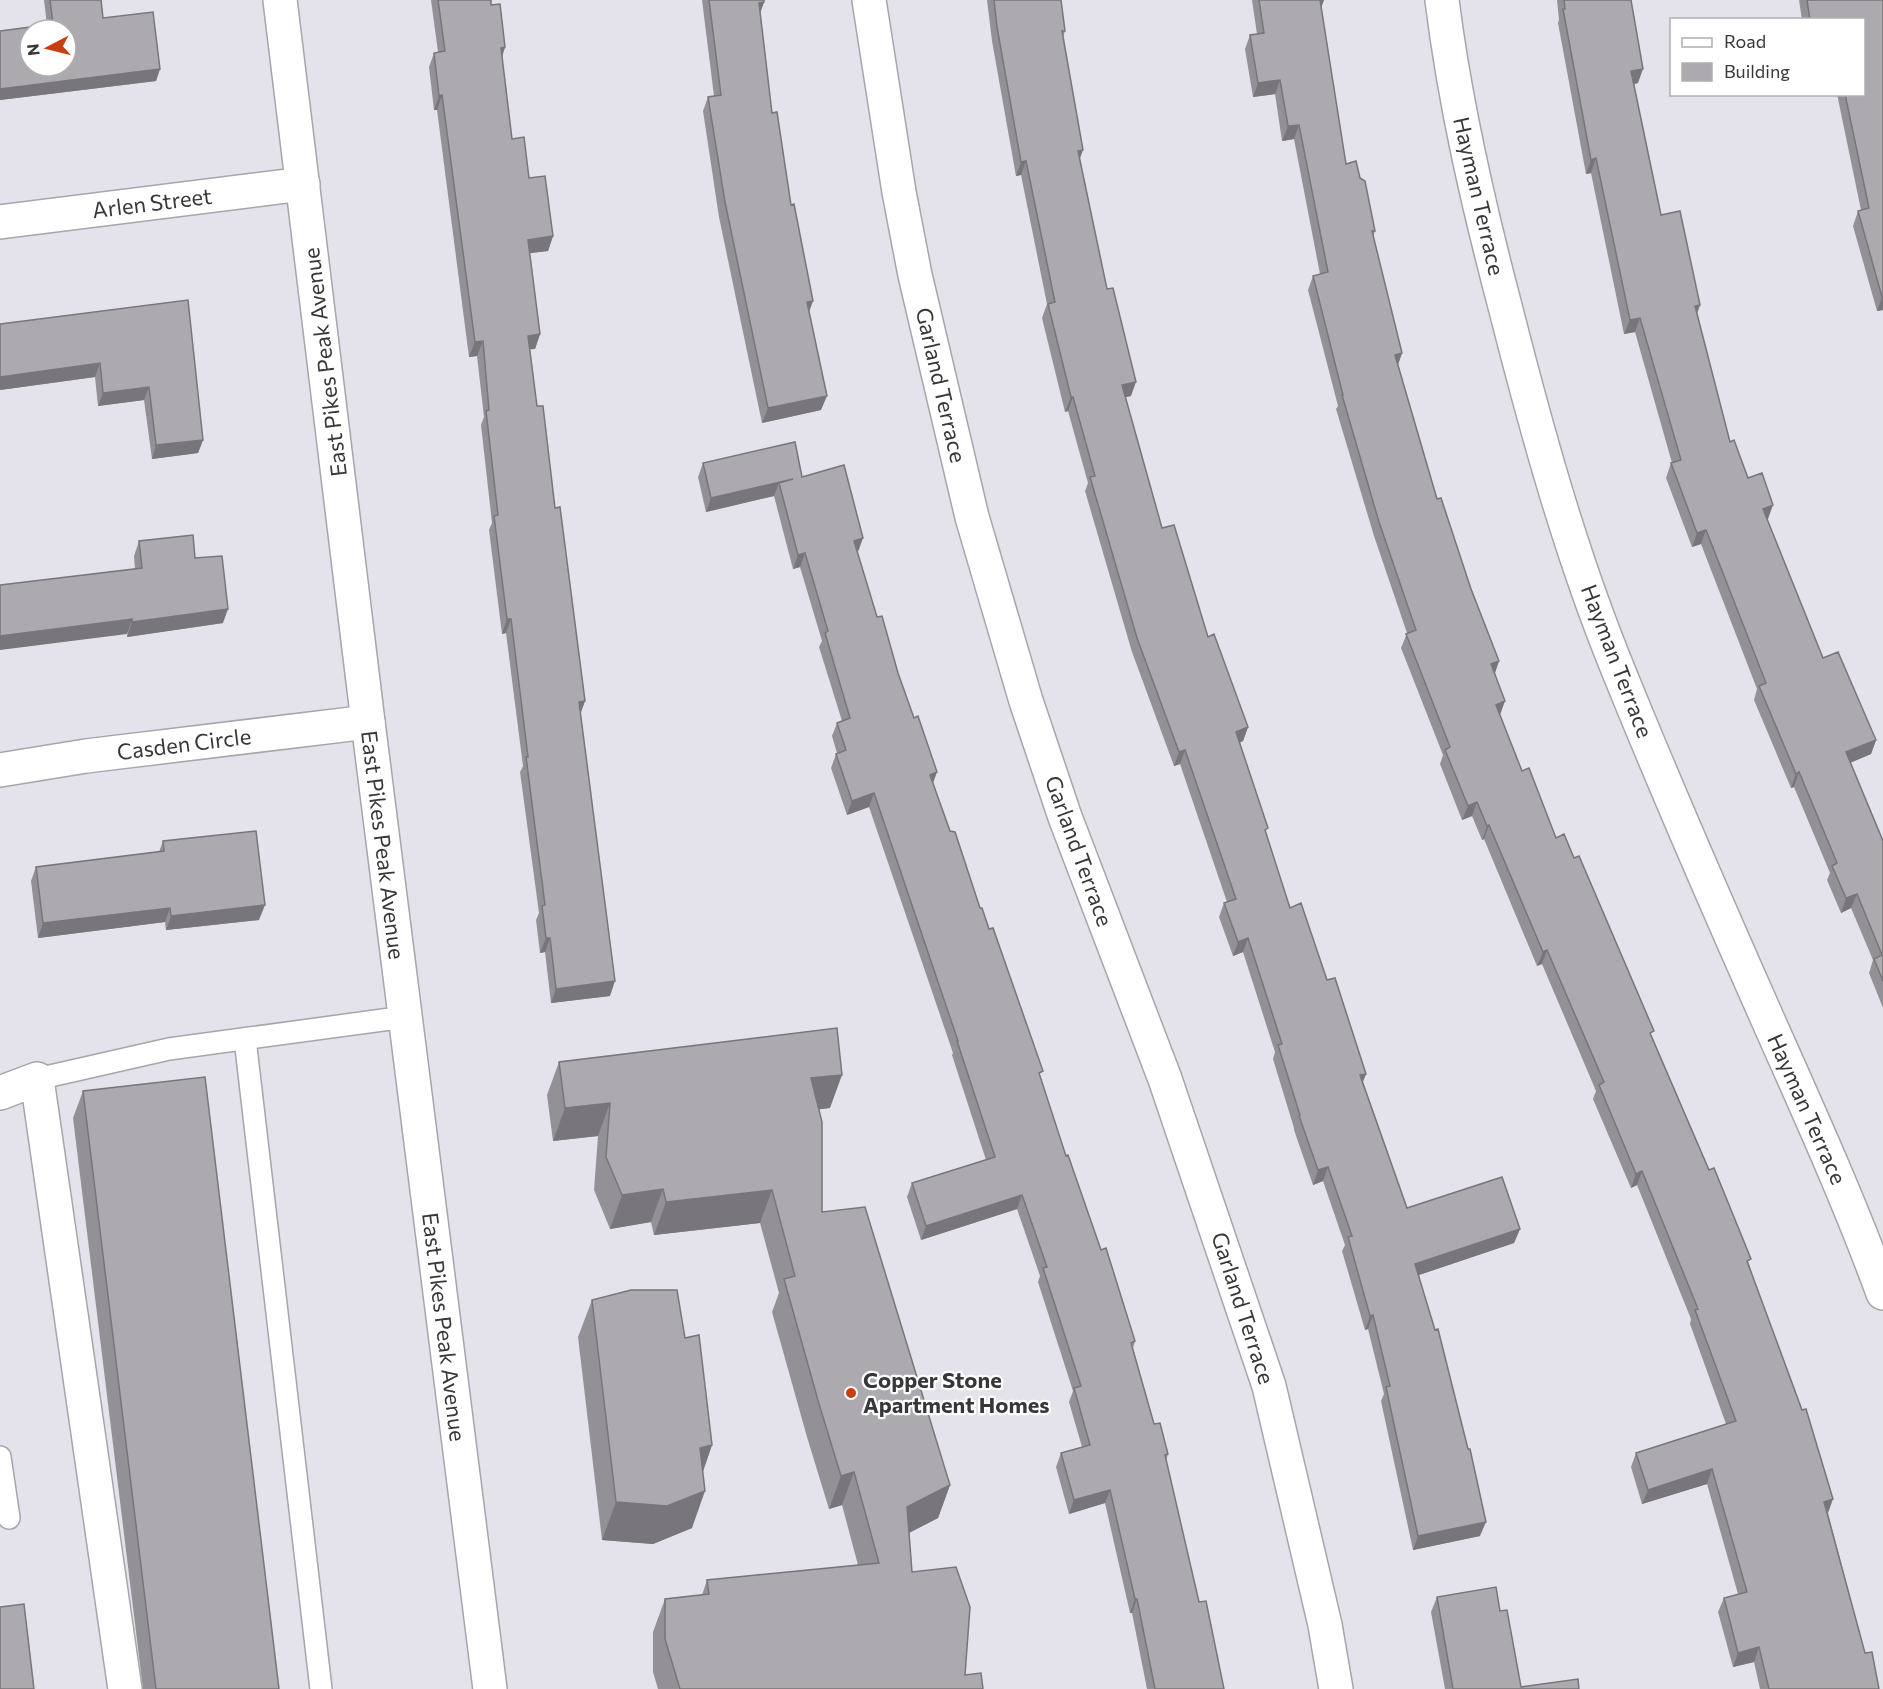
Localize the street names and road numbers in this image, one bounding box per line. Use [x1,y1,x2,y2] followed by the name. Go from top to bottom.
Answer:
[1448,114,1511,278] street label: Hayman Terrace
[91,182,213,223] street label: Arlen Street
[297,246,352,478] street label: East Pikes Peak Avenue
[911,305,972,465] street label: Garland Terrace
[1576,580,1659,741] street label: Hayman Terrace
[115,722,253,765] street label: Casden Circle
[356,729,411,961] street label: East Pikes Peak Avenue
[1040,772,1119,930] street label: Garland Terrace
[1762,1029,1853,1188] street label: Hayman Terrace
[417,1211,472,1443] street label: East Pikes Peak Avenue
[1206,1228,1281,1387] street label: Garland Terrace

